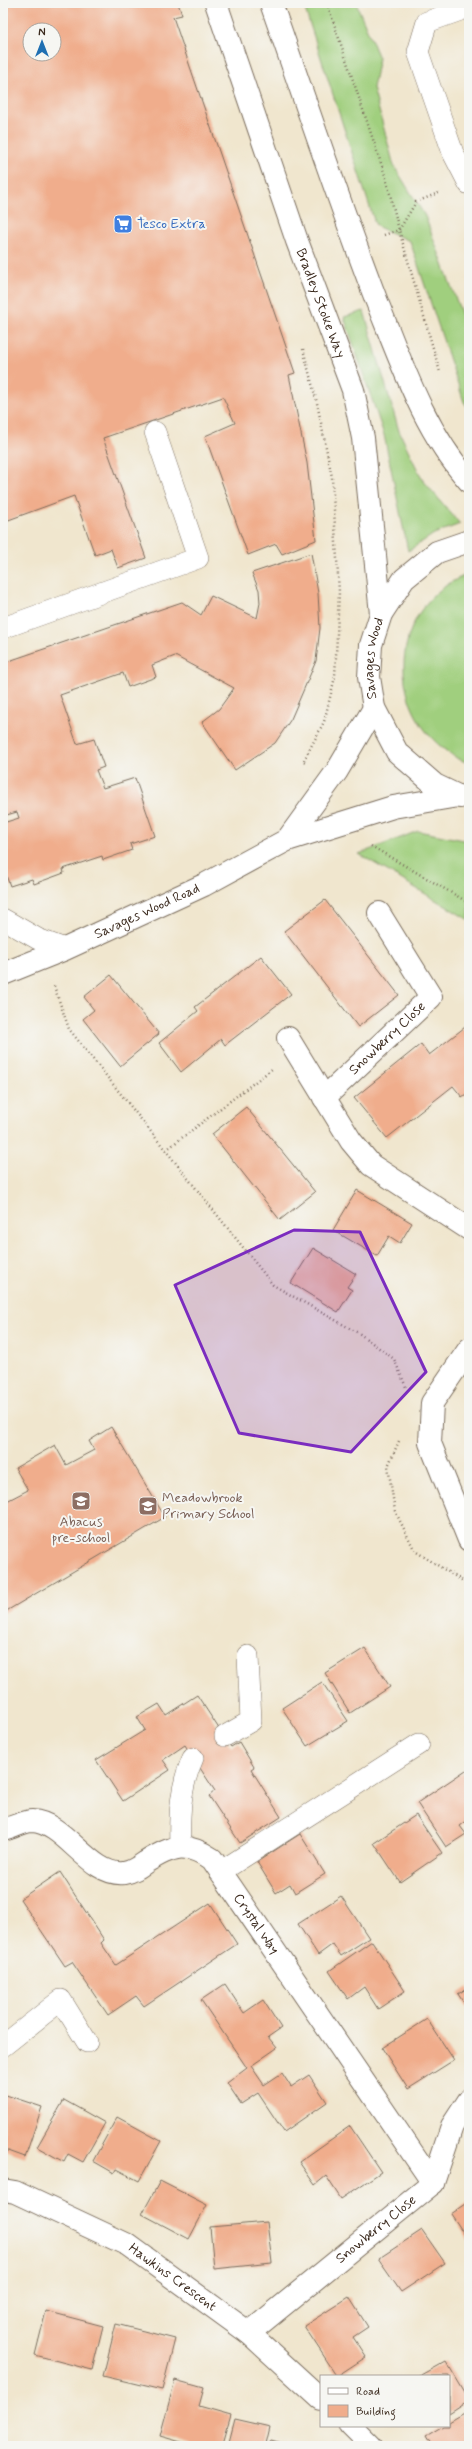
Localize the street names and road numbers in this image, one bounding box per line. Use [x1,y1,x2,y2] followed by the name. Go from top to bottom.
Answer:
[292,246,349,361] street label: Bradley Stoke Way
[360,615,388,701] street label: Savages Wood
[91,879,203,943] street label: Savages Wood Road
[345,998,429,1079] street label: Snowberry Close
[229,1890,283,1958] street label: Crystal Way
[332,2191,420,2268] street label: Snowberry Close
[125,2239,220,2315] street label: Hawkins Crescent

